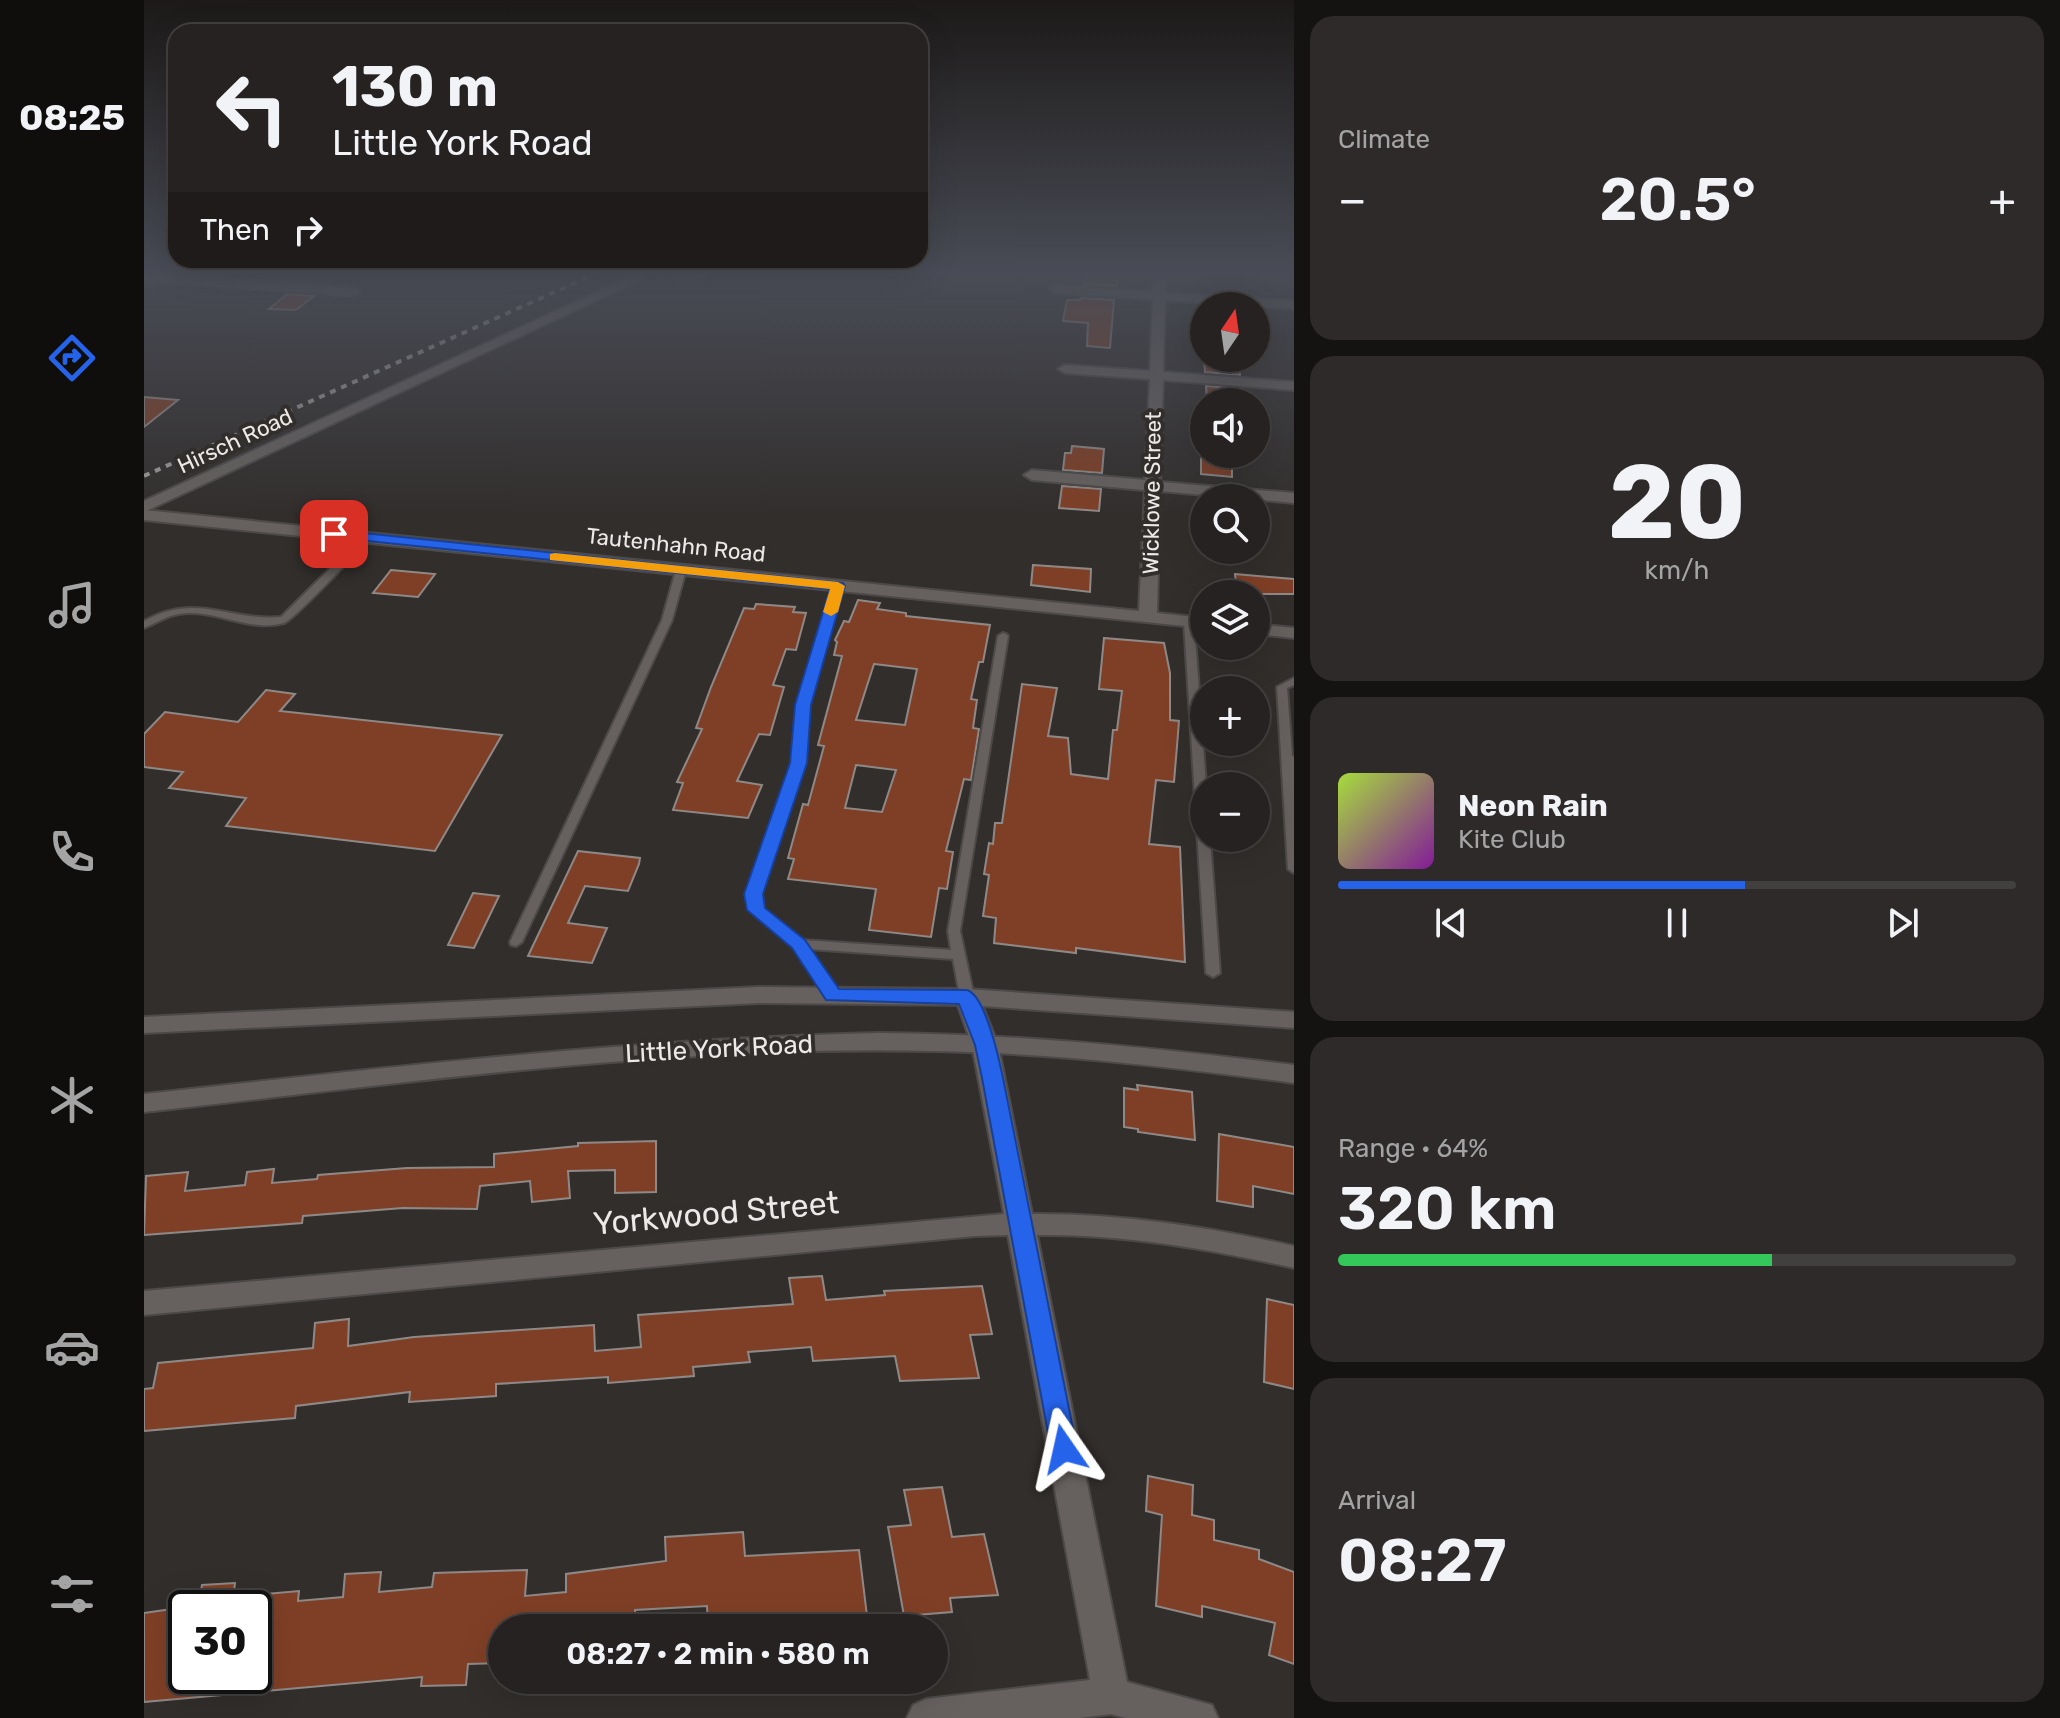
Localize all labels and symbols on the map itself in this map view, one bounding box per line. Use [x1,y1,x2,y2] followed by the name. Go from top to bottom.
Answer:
[1190,292,1270,372] north arrow
[173,403,297,479] street label: Hirsch Road
[1137,411,1167,575] street label: Wicklowe Street
[300,500,368,568] pin
[585,522,767,568] street label: Tautenhahn Road
[624,1029,814,1069] street label: Little York Road
[592,1183,840,1243] street label: Yorkwood Street
[1022,1407,1106,1491] position arrow
[168,1590,272,1694] speed limit sign: 30

